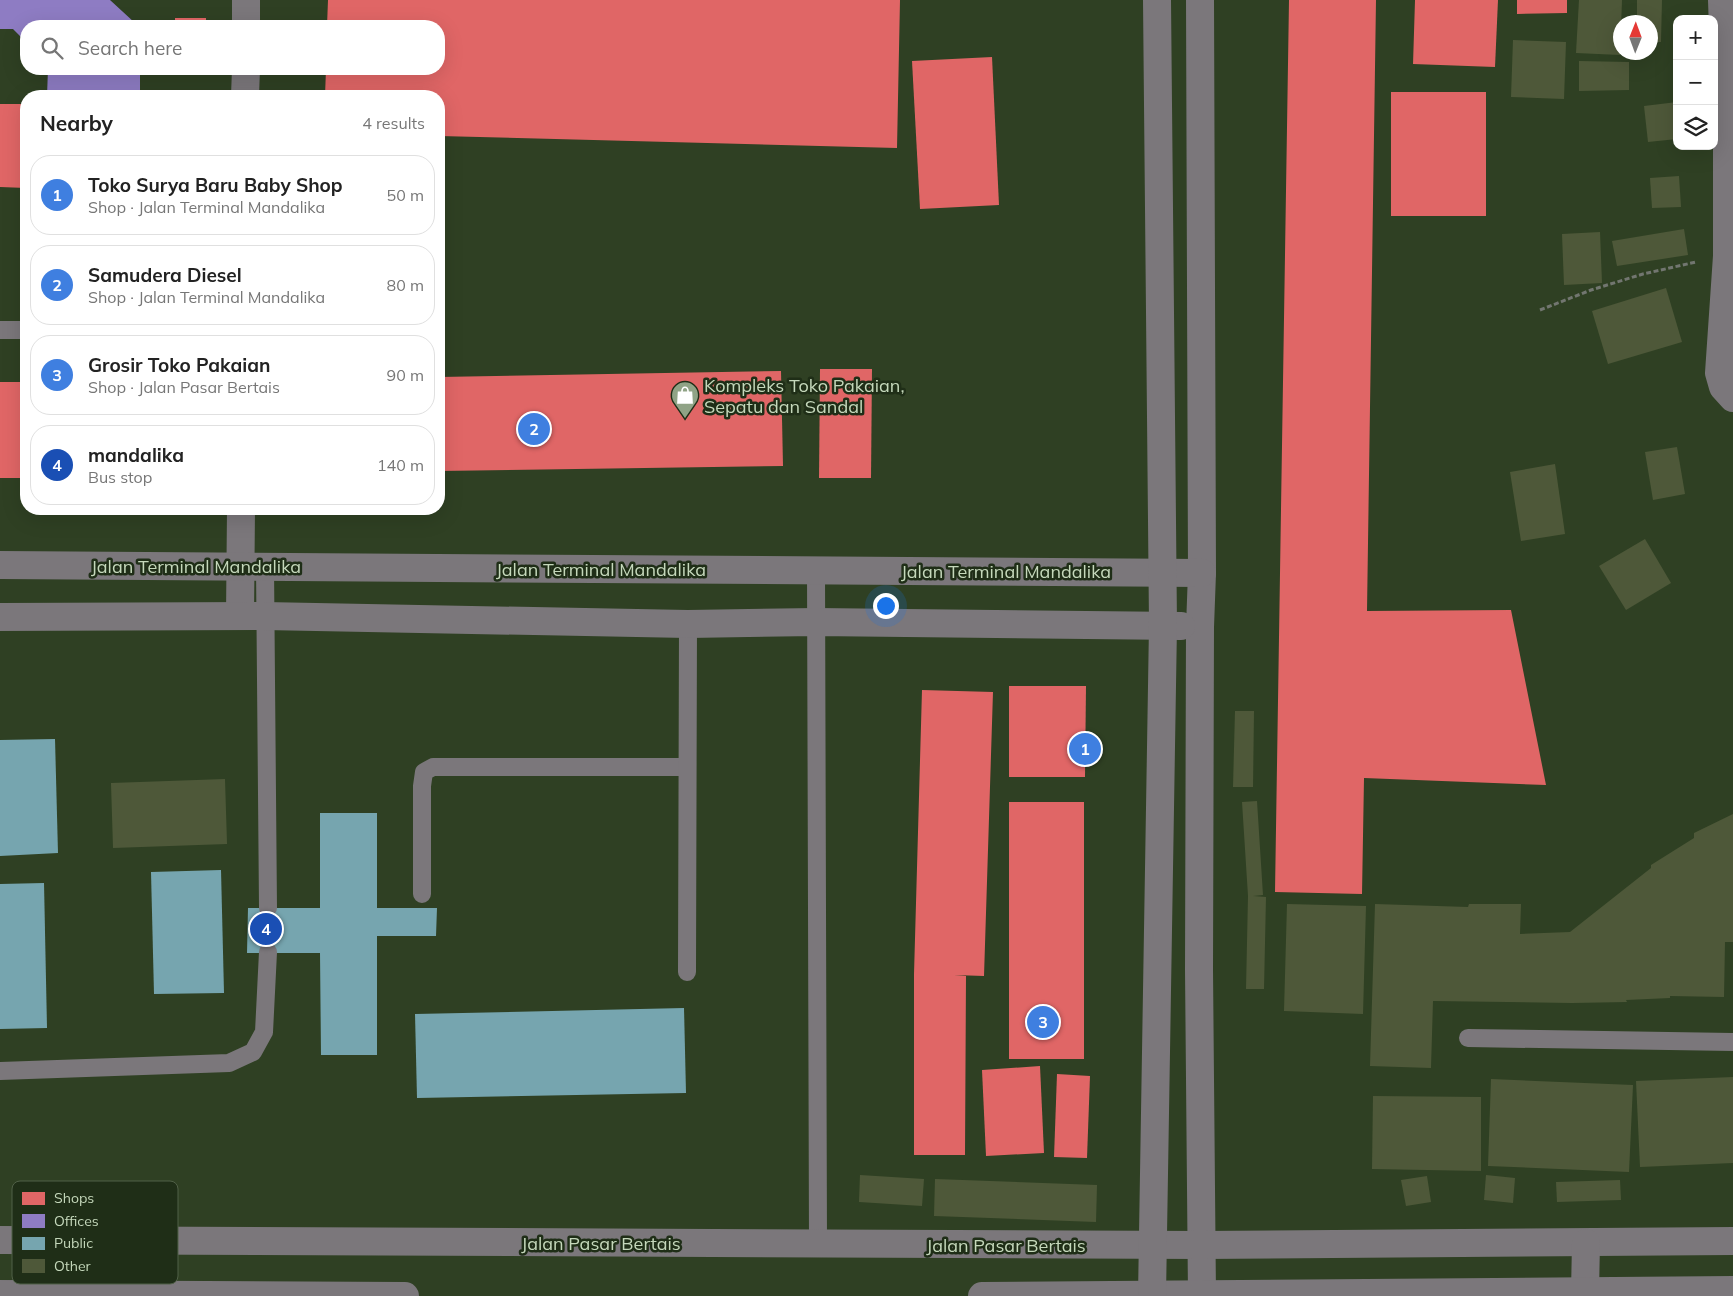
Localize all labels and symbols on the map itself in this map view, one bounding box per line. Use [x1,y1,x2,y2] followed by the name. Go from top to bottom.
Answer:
[1613,15,1658,60] north arrow
[704,374,905,418] place label: Kompleks Toko Pakaian, Sepatu dan Sandal
[670,380,700,419] shop icon: Kompleks Toko Pakaian, Sepatu dan Sandal
[518,410,550,448] pin: 2
[91,555,301,578] street label: Jalan Terminal Mandalika
[496,558,706,581] street label: Jalan Terminal Mandalika
[901,560,1111,583] street label: Jalan Terminal Mandalika
[873,593,899,619] your location
[1069,730,1101,768] pin: 1
[250,910,282,948] pin: 4
[1027,1003,1059,1041] pin: 3
[12,1181,178,1284] legend
[54,1189,94,1207] text: Shops
[54,1212,99,1230] text: Offices
[521,1232,681,1255] street label: Jalan Pasar Bertais
[54,1234,93,1252] text: Public
[926,1234,1086,1257] street label: Jalan Pasar Bertais
[54,1257,92,1275] text: Other

